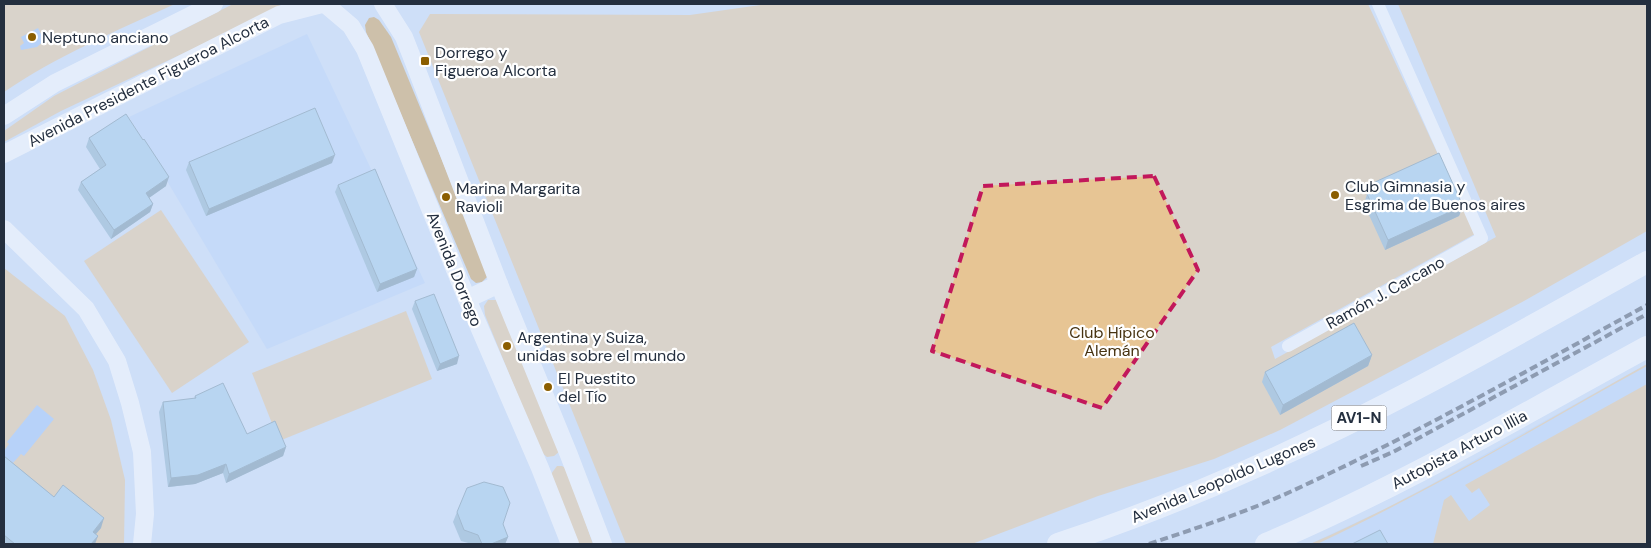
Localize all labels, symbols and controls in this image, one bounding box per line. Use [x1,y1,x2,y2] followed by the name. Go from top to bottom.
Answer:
[24,11,272,152] street label: Avenida Presidente Figueroa Alcorta
[42,27,168,48] place label: Neptuno anciano
[26,31,38,43] marker: Neptuno anciano
[435,42,556,81] place label: Dorrego y Figueroa Alcorta
[419,55,431,67] marker: Dorrego y Figueroa Alcorta
[1345,176,1526,215] place label: Club Gimnasia y Esgrima de Buenos aires
[456,178,580,217] place label: Marina Margarita Ravioli
[1329,189,1341,201] marker: Club Gimnasia y Esgrima de Buenos aires
[440,191,452,203] marker: Marina Margarita Ravioli
[422,209,487,330] street label: Avenida Dorrego
[1322,251,1448,334] street label: Ramón J. Carcano
[1069,322,1155,361] park label: Club Hípico Alemán
[517,327,686,366] place label: Argentina y Suiza, unidas sobre el mundo
[501,340,513,352] marker: Argentina y Suiza, unidas sobre el mundo
[558,368,636,407] place label: El Puestito del Tío
[542,381,554,393] marker: El Puestito del Tío
[1388,405,1531,494] street label: Autopista Arturo Illia
[1332,406,1386,430] road number: AV1-N
[1128,431,1319,528] street label: Avenida Leopoldo Lugones

